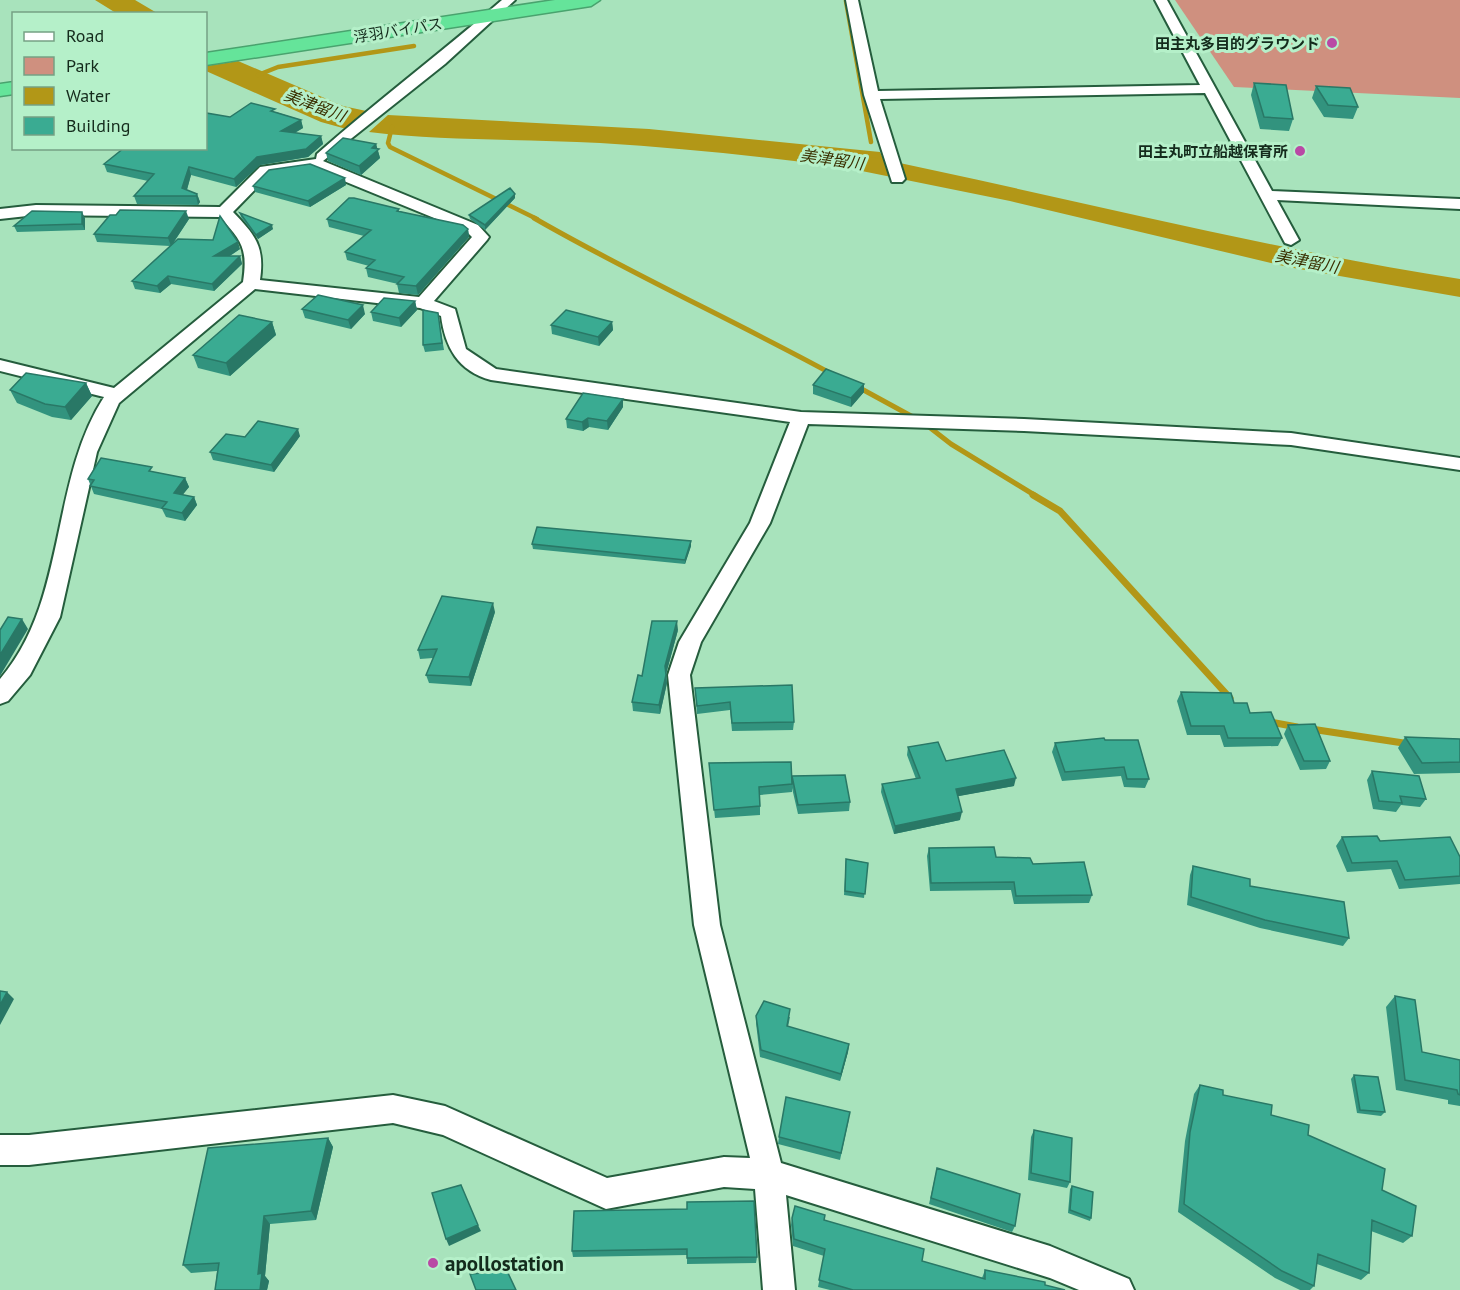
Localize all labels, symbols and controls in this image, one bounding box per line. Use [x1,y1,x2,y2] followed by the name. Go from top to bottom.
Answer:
[12,12,207,150] legend
[352,14,444,46] street label: 浮羽バイパス
[66,24,104,47] text: Road
[1155,34,1320,53] place label: 田主丸多目的グラウンド
[1325,36,1339,50] marker: 田主丸多目的グラウンド
[66,54,99,77] text: Park
[66,84,110,107] text: Water
[282,84,350,127] water label: 美津留川
[66,114,130,137] text: Building
[1138,142,1288,161] place label: 田主丸町立船越保育所
[1293,144,1307,158] marker: 田主丸町立船越保育所
[799,145,867,174] water label: 美津留川
[1274,245,1342,277] water label: 美津留川
[445,1250,564,1277] place label: apollostation
[426,1256,440,1270] marker: apollostation

